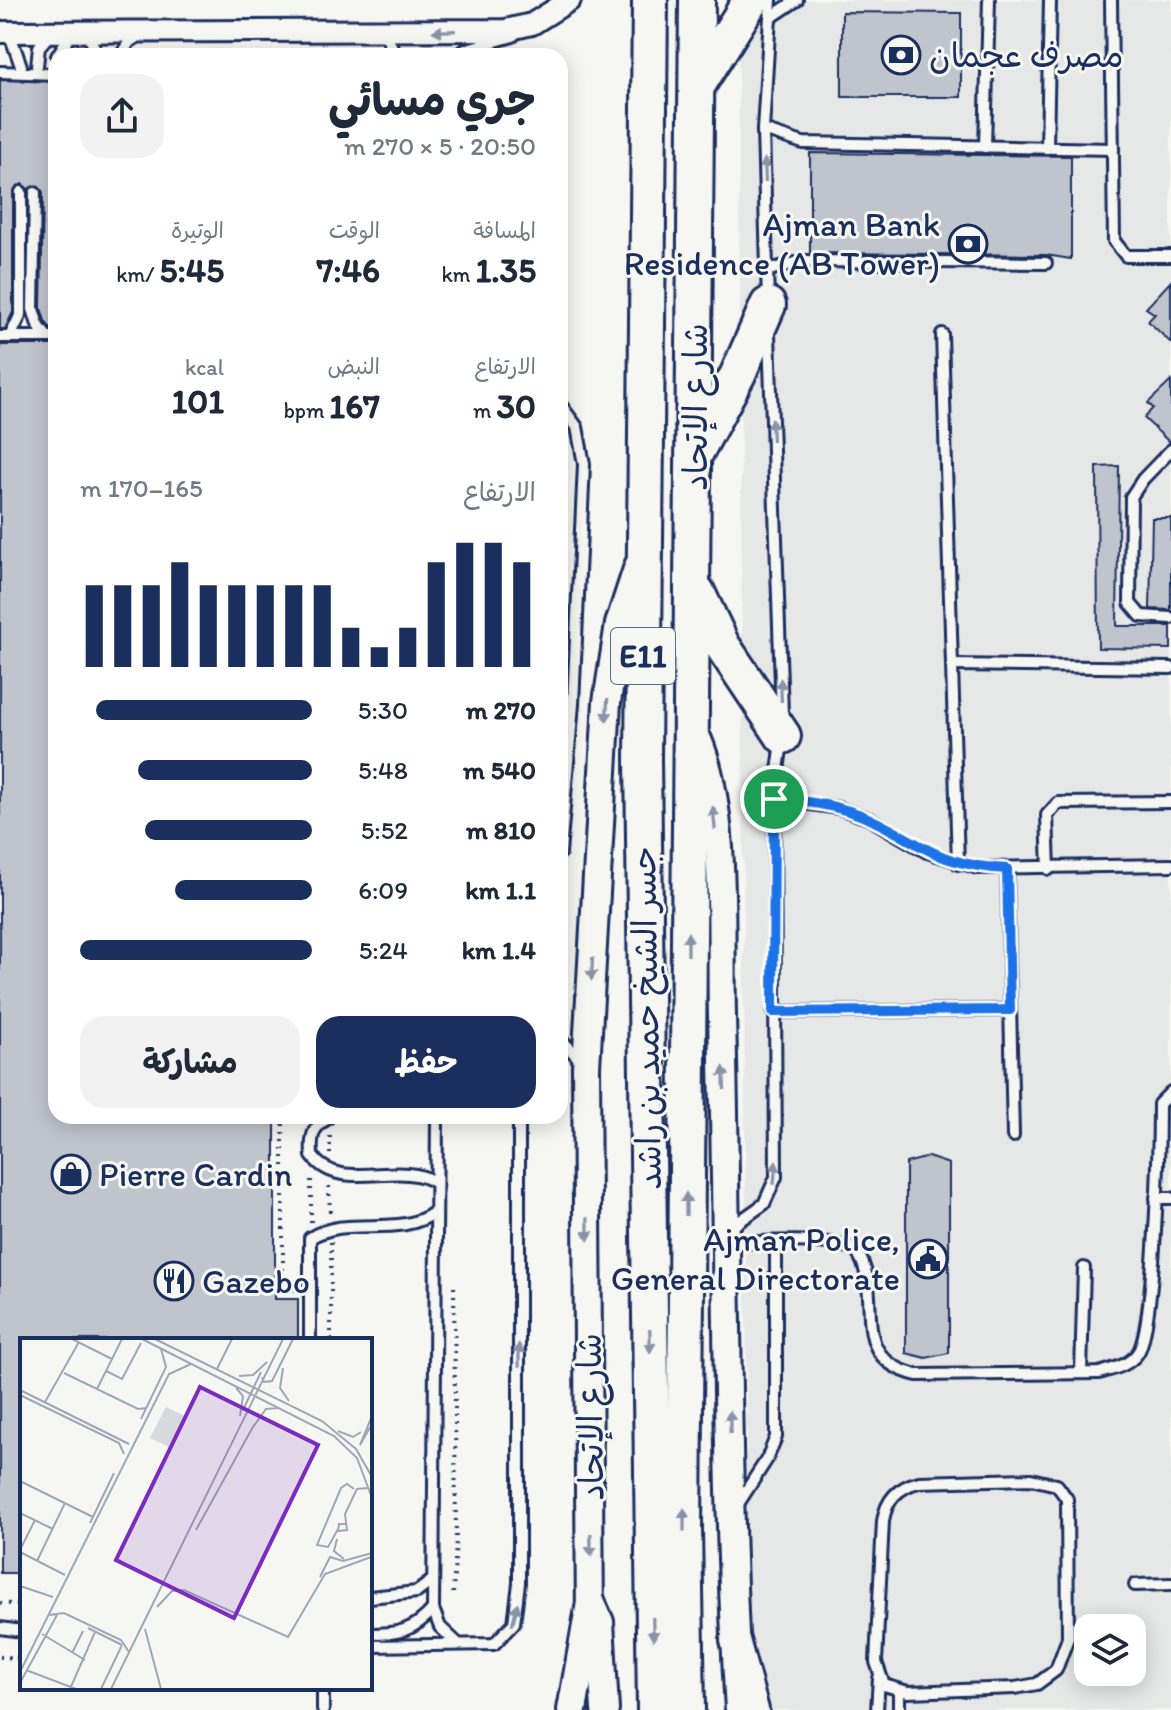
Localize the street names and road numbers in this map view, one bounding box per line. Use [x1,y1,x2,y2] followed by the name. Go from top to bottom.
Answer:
[675,323,719,491] street label: شارع الإتحاد
[611,628,675,684] road number: E11
[623,846,672,1190] street label: جسر الشيخ حميد بن راشد
[569,1333,615,1501] street label: شارع الإتحاد

